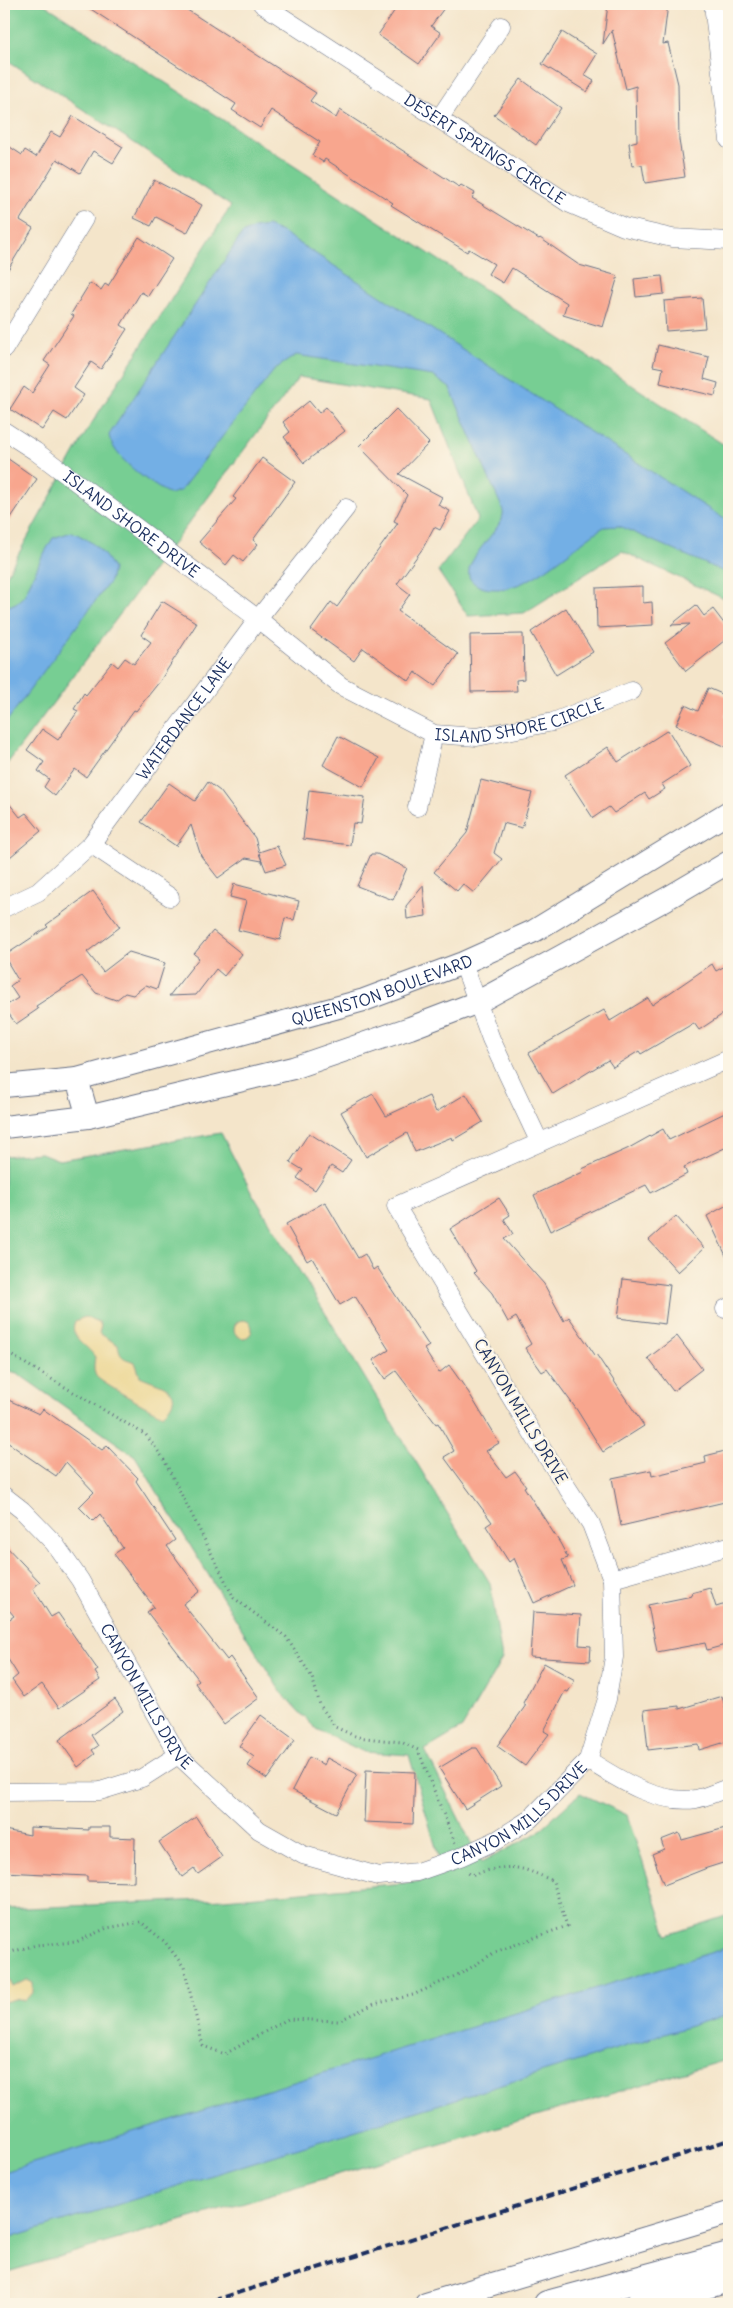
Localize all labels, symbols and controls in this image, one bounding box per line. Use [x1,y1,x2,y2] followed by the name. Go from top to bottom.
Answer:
[401,89,569,209] street label: DESERT SPRINGS CIRCLE
[60,466,204,582] street label: ISLAND SHORE DRIVE
[132,654,236,784] street label: WATERDANCE LANE
[434,693,607,747] street label: ISLAND SHORE CIRCLE
[289,950,476,1030] street label: QUEENSTON BOULEVARD
[470,1335,572,1487] street label: CANYON MILLS DRIVE
[96,1620,197,1773] street label: CANYON MILLS DRIVE
[448,1757,591,1869] street label: CANYON MILLS DRIVE

